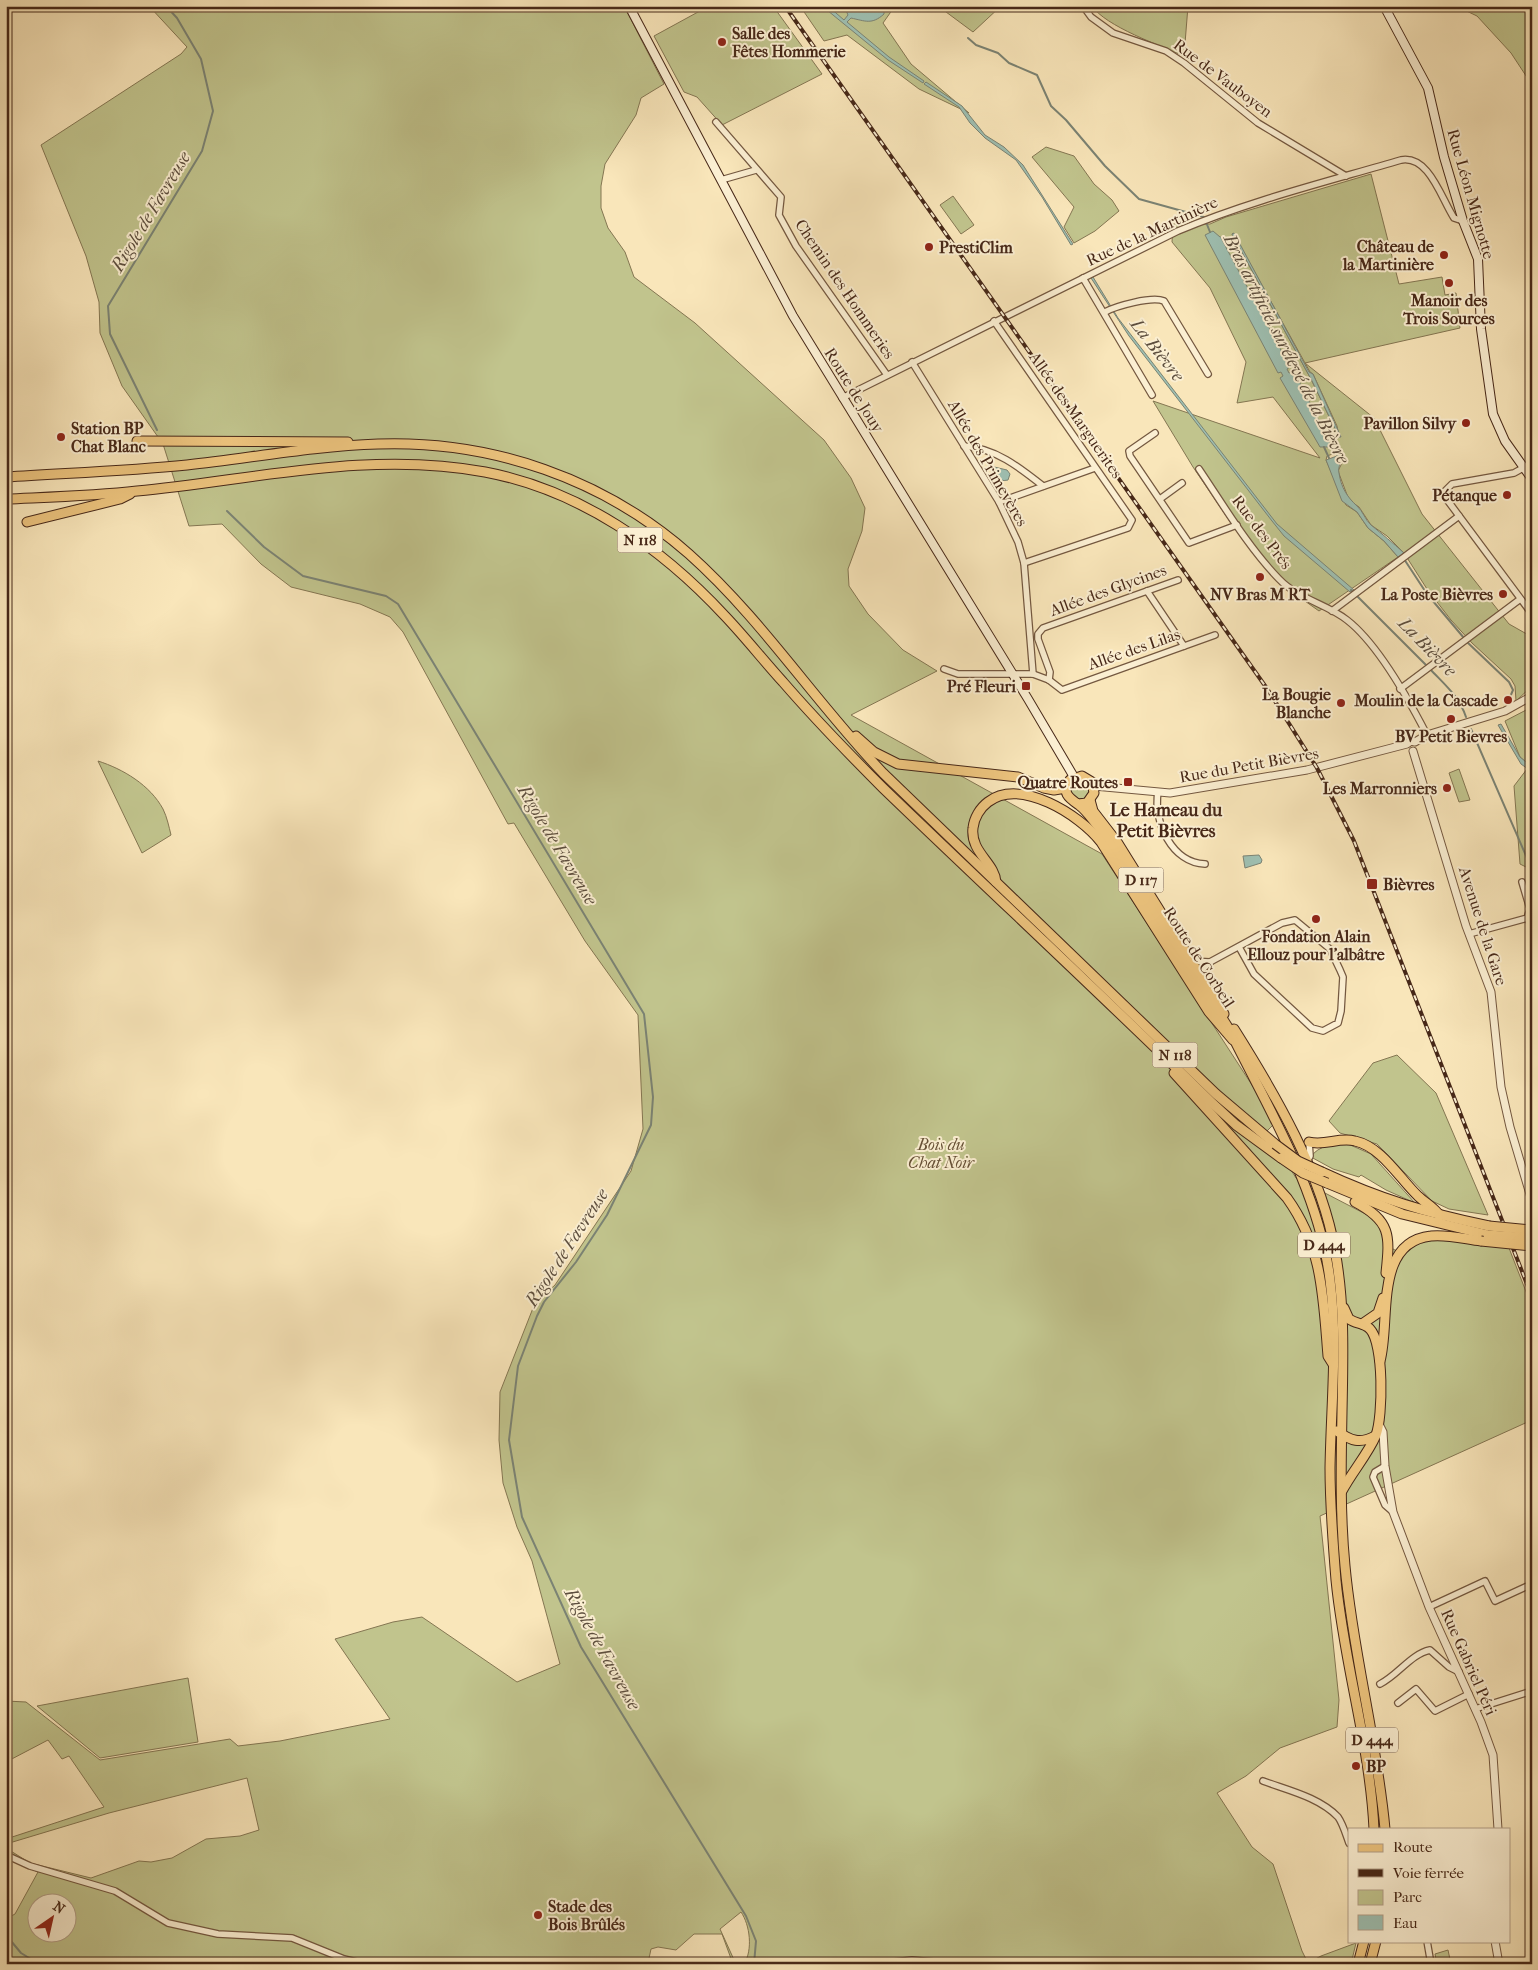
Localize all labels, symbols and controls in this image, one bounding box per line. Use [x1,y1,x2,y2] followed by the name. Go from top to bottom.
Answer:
[731,24,846,61] place label: Salle des Fêtes Hommerie
[1170,35,1277,122] street label: Rue de Vauboyen
[716,36,728,48] marker: Salle des Fêtes Hommerie
[1443,127,1499,261] street label: Rue Léon Mignotte
[106,148,195,277] water label: Rigole de Favreuse
[1083,192,1221,270] street label: Rue de la Martinière
[791,216,899,363] street label: Chemin des Hommeries
[1218,230,1354,468] water label: Bras artificiel surélevé de la Bièvre
[1342,237,1434,274] place label: Château de la Martinière
[939,238,1013,257] place label: PrestiClim
[923,241,935,253] marker: PrestiClim
[1438,249,1450,261] marker: Château de la Martinière
[1443,277,1455,289] marker: Manoir des Trois Sources
[1402,291,1495,328] place label: Manoir des Trois Sources
[1125,313,1189,386] water label: La Bièvre
[820,344,888,436] street label: Route de Jouy
[1025,347,1127,482] street label: Allée des Marguerites
[944,396,1032,530] street label: Allée des Primevères
[1363,414,1457,434] place label: Pavillon Silvy
[1460,417,1472,429] marker: Pavillon Silvy
[71,419,146,456] place label: Station BP Chat Blanc
[55,431,67,443] marker: Station BP Chat Blanc
[1432,486,1497,506] place label: Pétanque
[1501,489,1513,501] marker: Pétanque
[1228,491,1296,573] street label: Rue des Prés
[618,528,662,552] road number: N 118
[1046,560,1169,620] street label: Allée des Glycines
[1254,571,1266,583] marker: NV Bras M RT
[1210,585,1311,604] place label: NV Bras M RT
[1381,585,1493,604] place label: La Poste Bièvres
[1497,588,1509,600] marker: La Poste Bièvres
[1392,612,1461,682] water label: La Bièvre
[1084,624,1183,674] street label: Allée des Lilas
[947,677,1016,696] place label: Pré Fleuri
[1020,680,1032,692] marker: Pré Fleuri
[1262,685,1331,722] place label: La Bougie Blanche
[1353,691,1498,710] place label: Moulin de la Cascade
[1502,694,1514,706] marker: Moulin de la Cascade
[1335,697,1347,709] marker: La Bougie Blanche
[1445,713,1457,725] marker: BV Petit Bievres
[1395,727,1507,746] place label: BV Petit Bievres
[1178,743,1320,787] street label: Rue du Petit Bièvres
[1018,773,1118,792] place label: Quatre Routes
[1122,776,1134,788] marker: Quatre Routes
[1323,779,1437,798] place label: Les Marronniers
[512,780,601,909] water label: Rigole de Favreuse
[1441,782,1453,794] marker: Les Marronniers
[1110,800,1223,842] district label: Le Hameau du Petit Bièvres
[1455,863,1511,988] street label: Avenue de la Gare
[1118,868,1164,892] road number: D 117
[1383,875,1434,894] place label: Bièvres
[1365,877,1379,891] marker: Bièvres
[1159,903,1239,1011] street label: Route de Corbeil
[1310,913,1322,925] marker: Fondation Alain Ellouz pour l’albâtre
[1247,927,1385,965] place label: Fondation Alain Ellouz pour l’albâtre
[1152,1042,1198,1068] road number: N 118
[908,1135,976,1172] park label: Bois du Chat Noir
[521,1185,613,1312] water label: Rigole de Favreuse
[1298,1232,1350,1258] road number: D 444
[559,1584,645,1714] water label: Rigole de Favreuse
[1437,1606,1501,1718] street label: Rue Gabriel Péri
[1346,1728,1398,1752] road number: D 444
[1366,1757,1386,1776] place label: BP
[1350,1760,1362,1772] marker: BP
[1348,1828,1510,1942] legend
[1393,1838,1433,1856] text: Route
[1392,1864,1465,1882] text: Voie ferrée
[1393,1888,1422,1906] text: Parc
[28,1892,78,1942] north arrow
[548,1897,625,1934] place label: Stade des Bois Brûlés
[50,1898,68,1918] text: N
[532,1909,544,1921] marker: Stade des Bois Brûlés
[1393,1914,1418,1932] text: Eau

